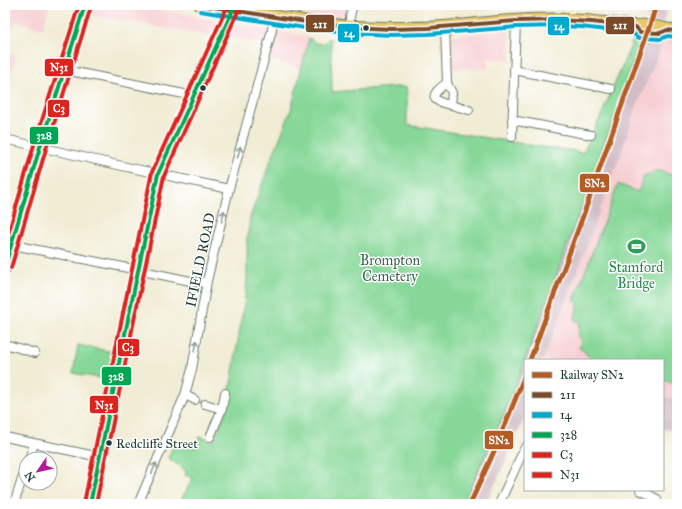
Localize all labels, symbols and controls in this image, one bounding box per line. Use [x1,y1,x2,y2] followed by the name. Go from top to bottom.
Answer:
[305,14,335,33] line badge: 211
[547,16,570,36] line badge: 14
[605,16,635,35] line badge: 211
[313,18,328,31] text: 211
[613,19,628,32] text: 211
[554,20,565,34] text: 14
[337,23,360,43] line badge: 14
[361,23,371,33] unlabelled marker
[344,27,355,41] text: 14
[44,58,74,77] line badge: N31
[50,61,69,75] text: N31
[198,83,208,93] unlabelled marker
[47,99,70,118] line badge: C3
[53,102,65,116] text: C3
[29,126,59,145] line badge: 328
[36,129,52,143] text: 328
[236,146,243,159] one-way arrow
[579,173,610,193] line badge: SN2
[584,177,606,190] text: SN2
[219,209,227,222] one-way arrow
[182,211,219,309] street label: IFIELD ROAD
[626,237,646,257] sports icon: Stamford Bridge
[360,252,420,285] park label: Brompton Cemetery
[609,259,663,292] place label: Stamford Bridge
[117,338,140,357] line badge: C3
[192,340,200,353] one-way arrow
[122,341,134,355] text: C3
[524,359,664,491] legend
[101,366,132,386] line badge: 328
[560,368,624,382] text: Railway SN2
[108,370,124,384] text: 328
[560,388,576,402] text: 211
[89,395,119,414] line badge: N31
[95,399,114,413] text: N31
[560,408,572,422] text: 14
[560,428,577,442] text: 328
[484,430,514,450] line badge: SN2
[488,434,510,447] text: SN2
[116,436,198,452] place label: Redcliffe Street
[104,438,114,448] marker: Redcliffe Street
[560,448,573,462] text: C3
[18,451,58,491] north arrow
[150,463,158,475] one-way arrow
[22,468,38,484] text: N
[560,468,580,482] text: N31

